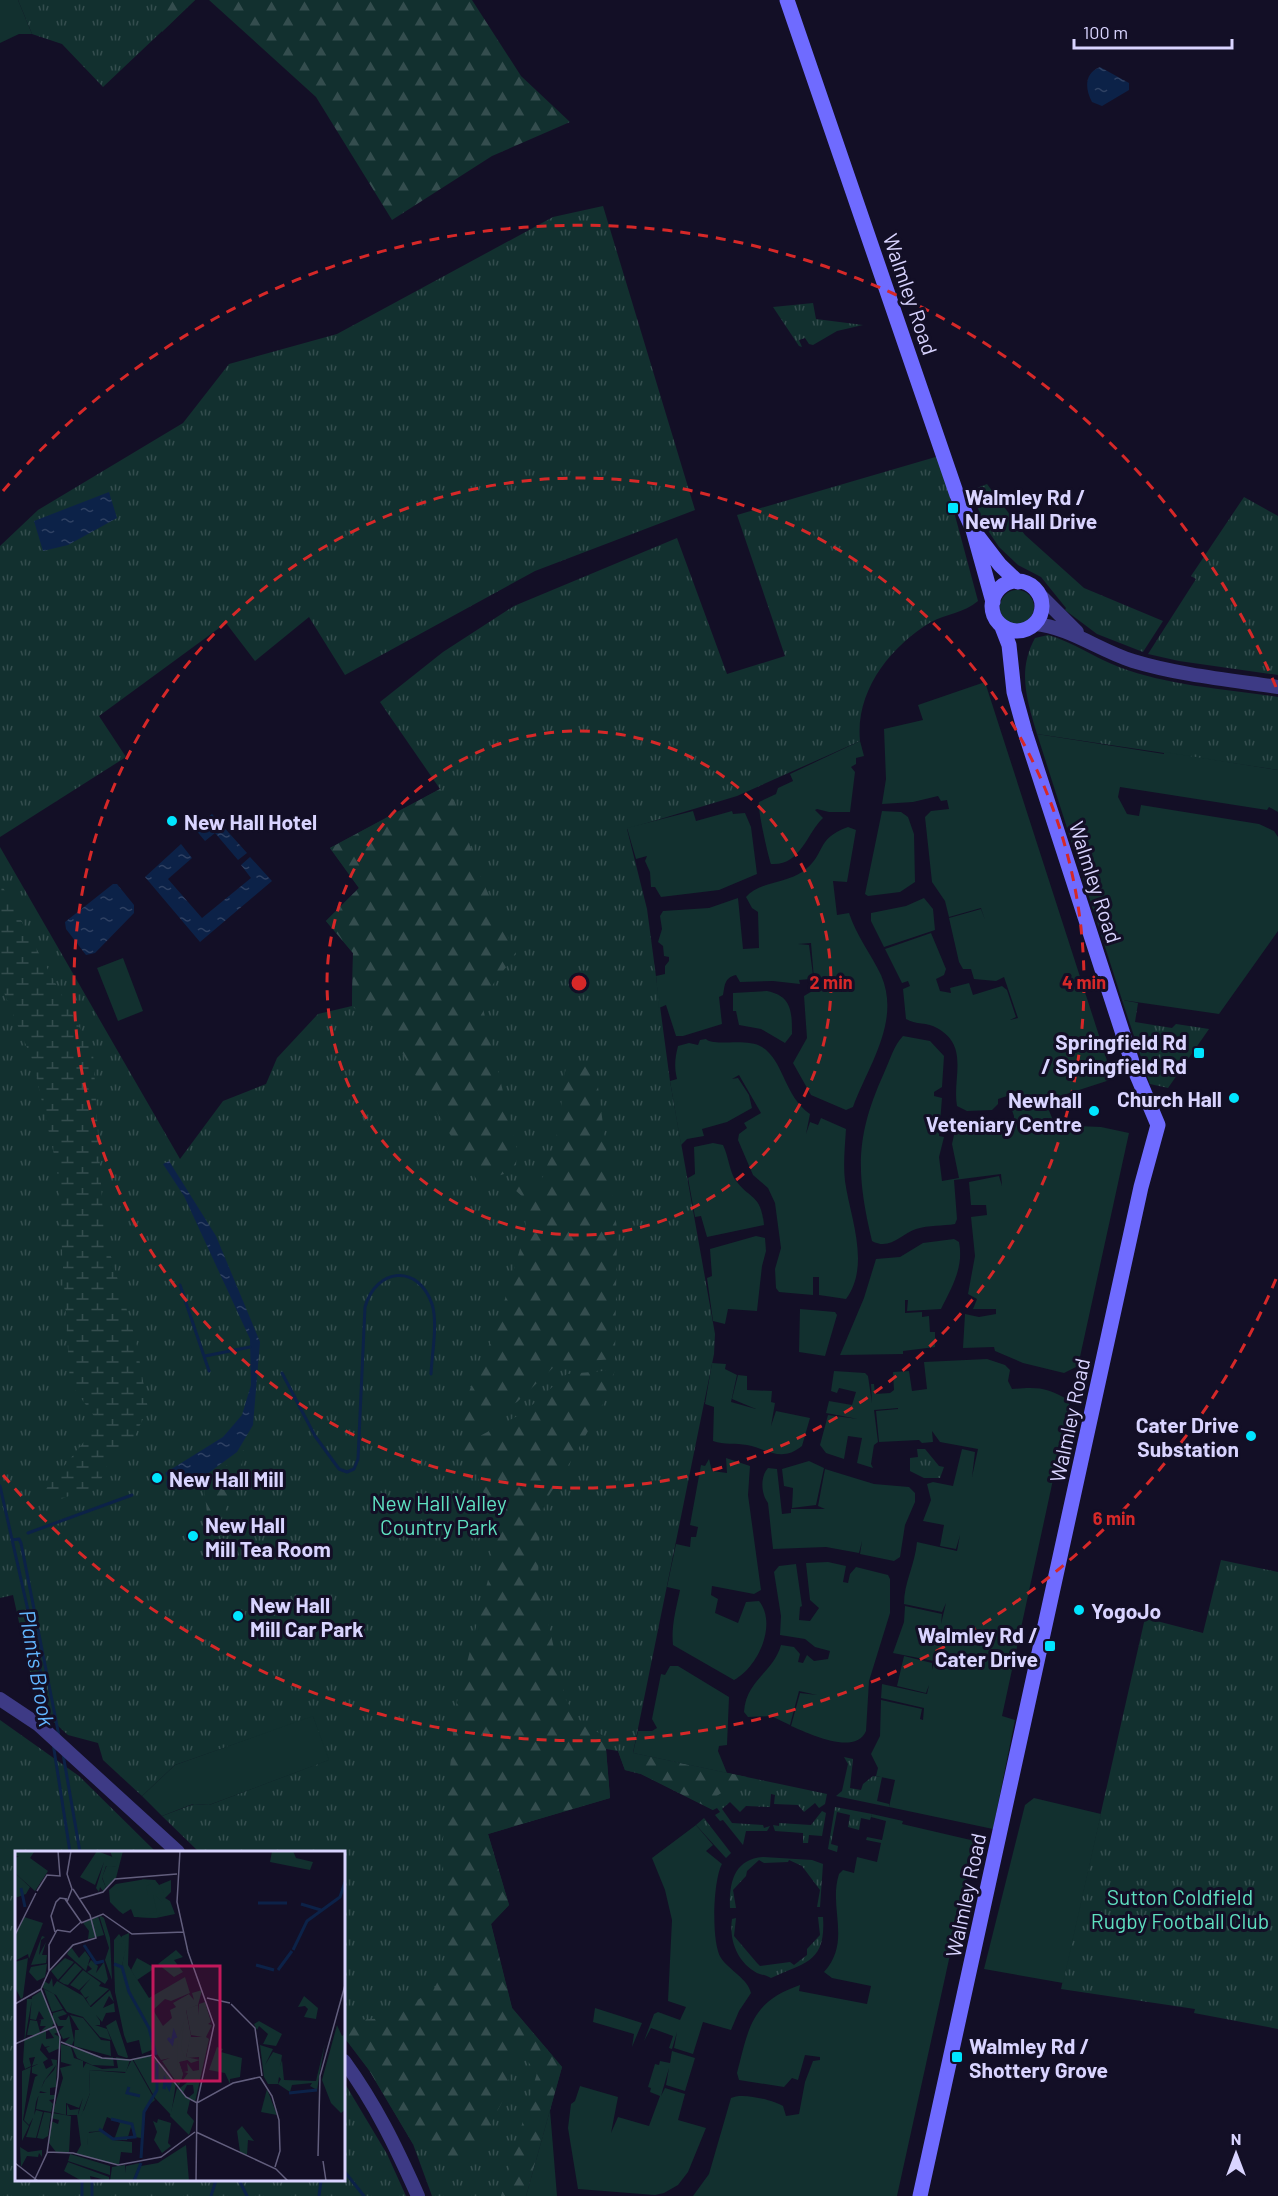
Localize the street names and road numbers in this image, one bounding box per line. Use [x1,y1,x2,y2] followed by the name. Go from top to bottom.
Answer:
[879,230,943,358] street label: Walmley Road
[1065,818,1127,946] street label: Walmley Road
[1044,1356,1094,1484] street label: Walmley Road
[940,1831,990,1959] street label: Walmley Road

